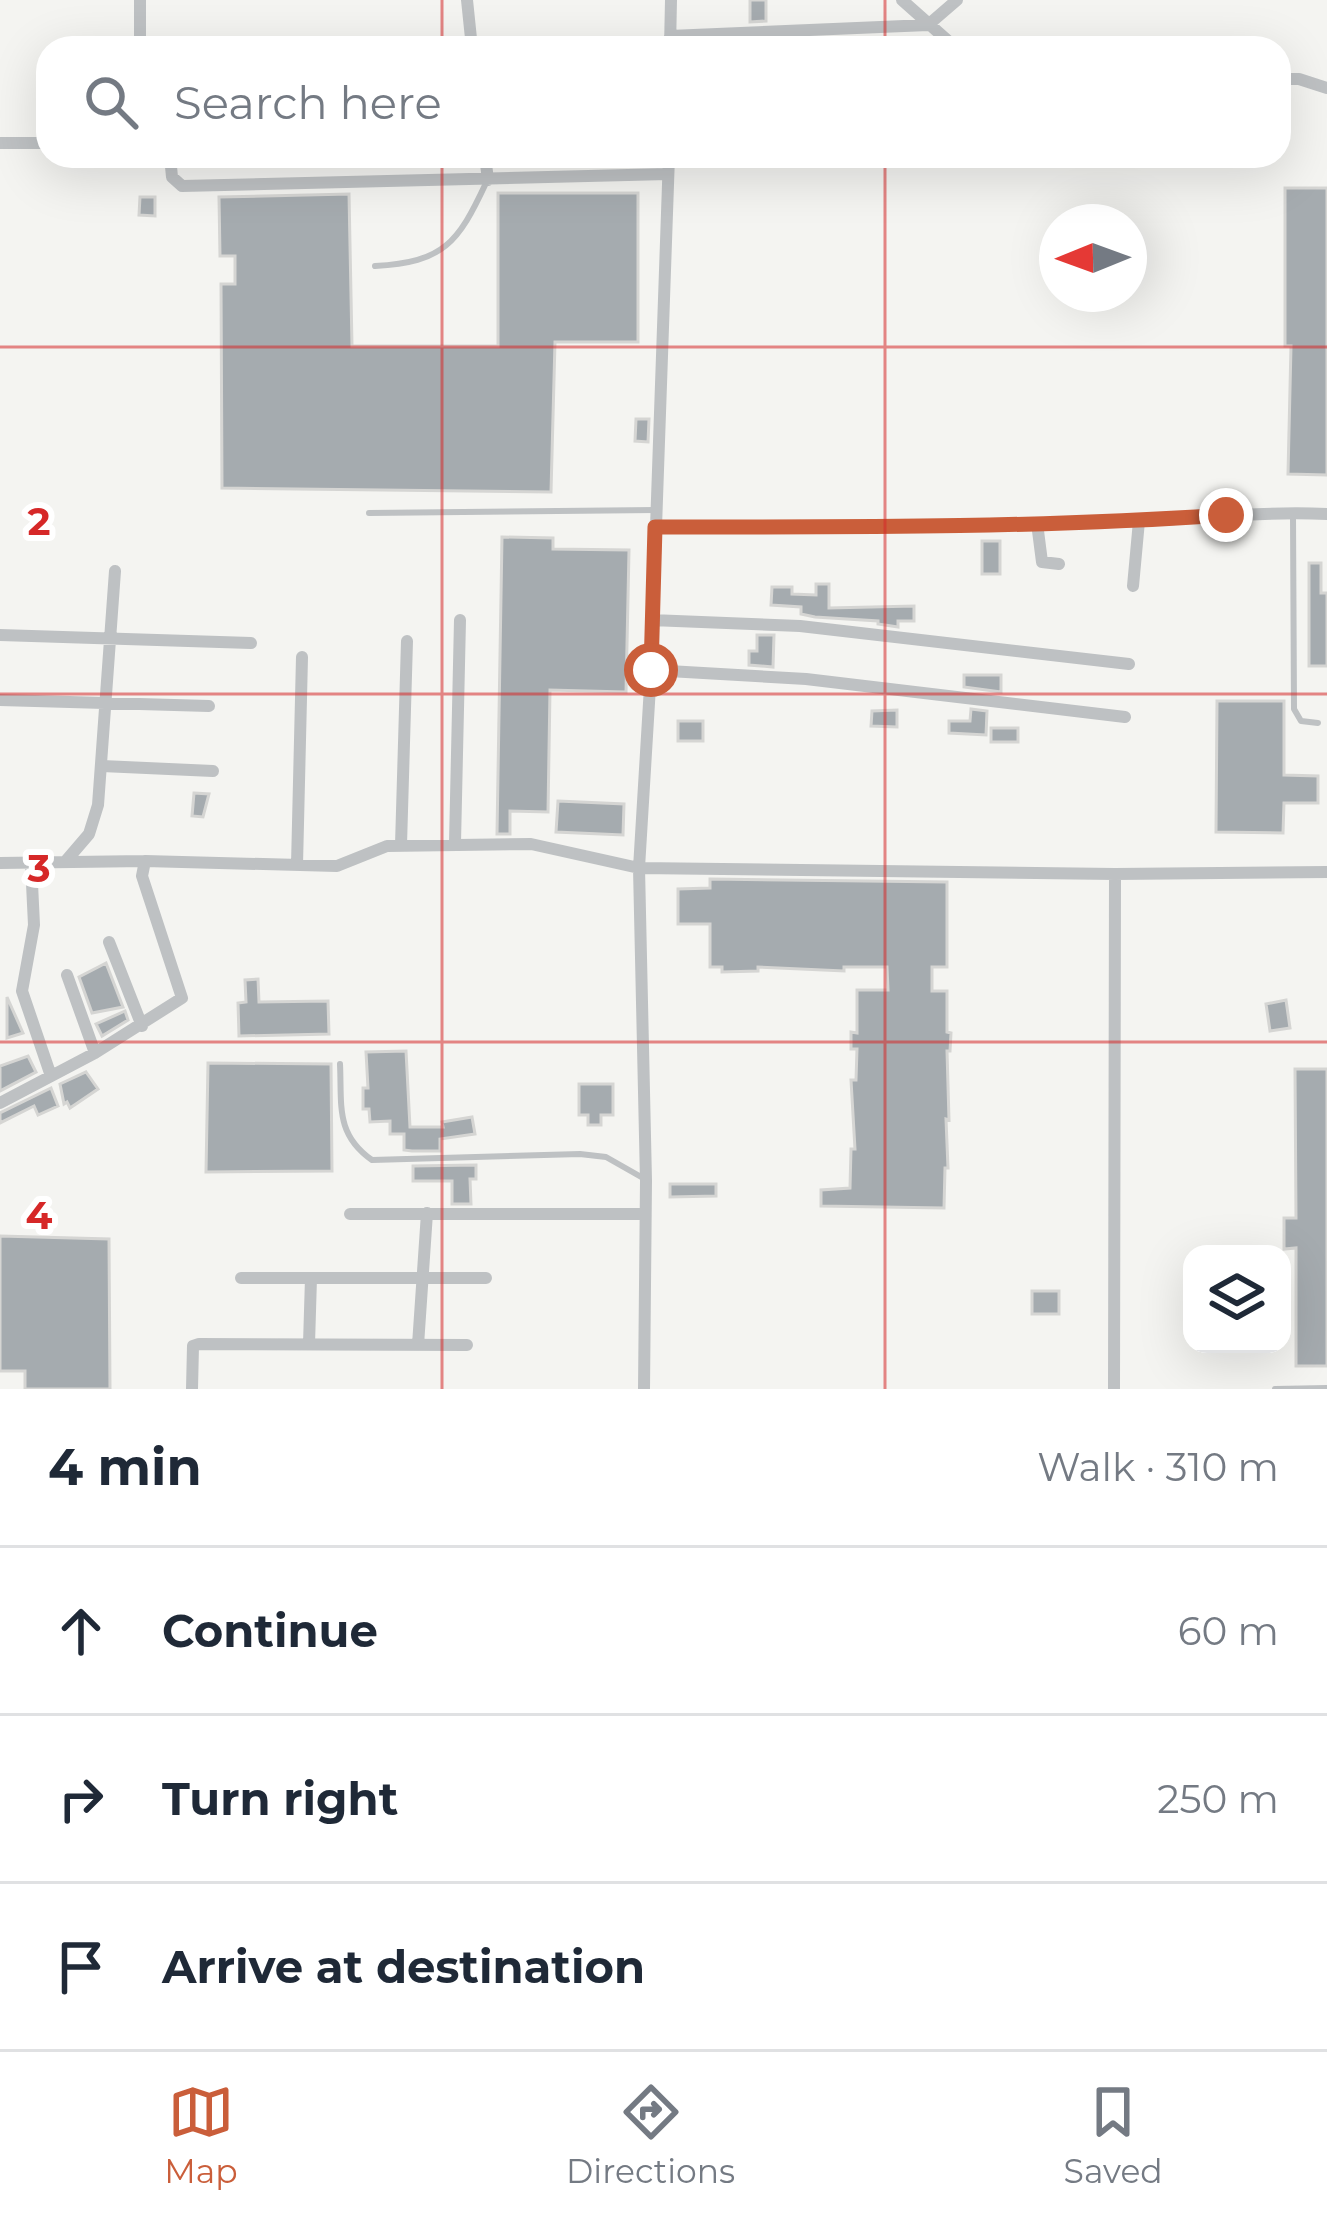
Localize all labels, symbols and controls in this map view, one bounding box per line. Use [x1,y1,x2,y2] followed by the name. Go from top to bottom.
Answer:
[36,36,1291,168] search box
[78,69,144,135] icon: search
[174,75,442,130] text: Search here
[1039,204,1147,312] north arrow
[1199,488,1253,542] route end
[27,497,51,545] text: 2
[624,643,678,697] route start
[26,844,51,892] text: 3
[26,1191,53,1239] text: 4
[1183,1245,1291,1353] map controls
[1183,1245,1291,1353] button: layers
[48,1436,202,1498] text: 4 min
[1037,1443,1279,1491] text: Walk · 310 m
[48,1598,114,1664] icon: ahead
[162,1603,378,1658] text: Continue
[1178,1607,1279,1655] text: 60 m
[48,1766,114,1832] icon: right
[162,1771,398,1826] text: Turn right
[1157,1775,1279,1823] text: 250 m
[48,1934,114,2000] icon: arrive
[162,1939,645,1994] text: Arrive at destination
[164,2079,238,2191] tab: Map
[566,2079,735,2191] tab: Directions
[1064,2079,1163,2191] tab: Saved

